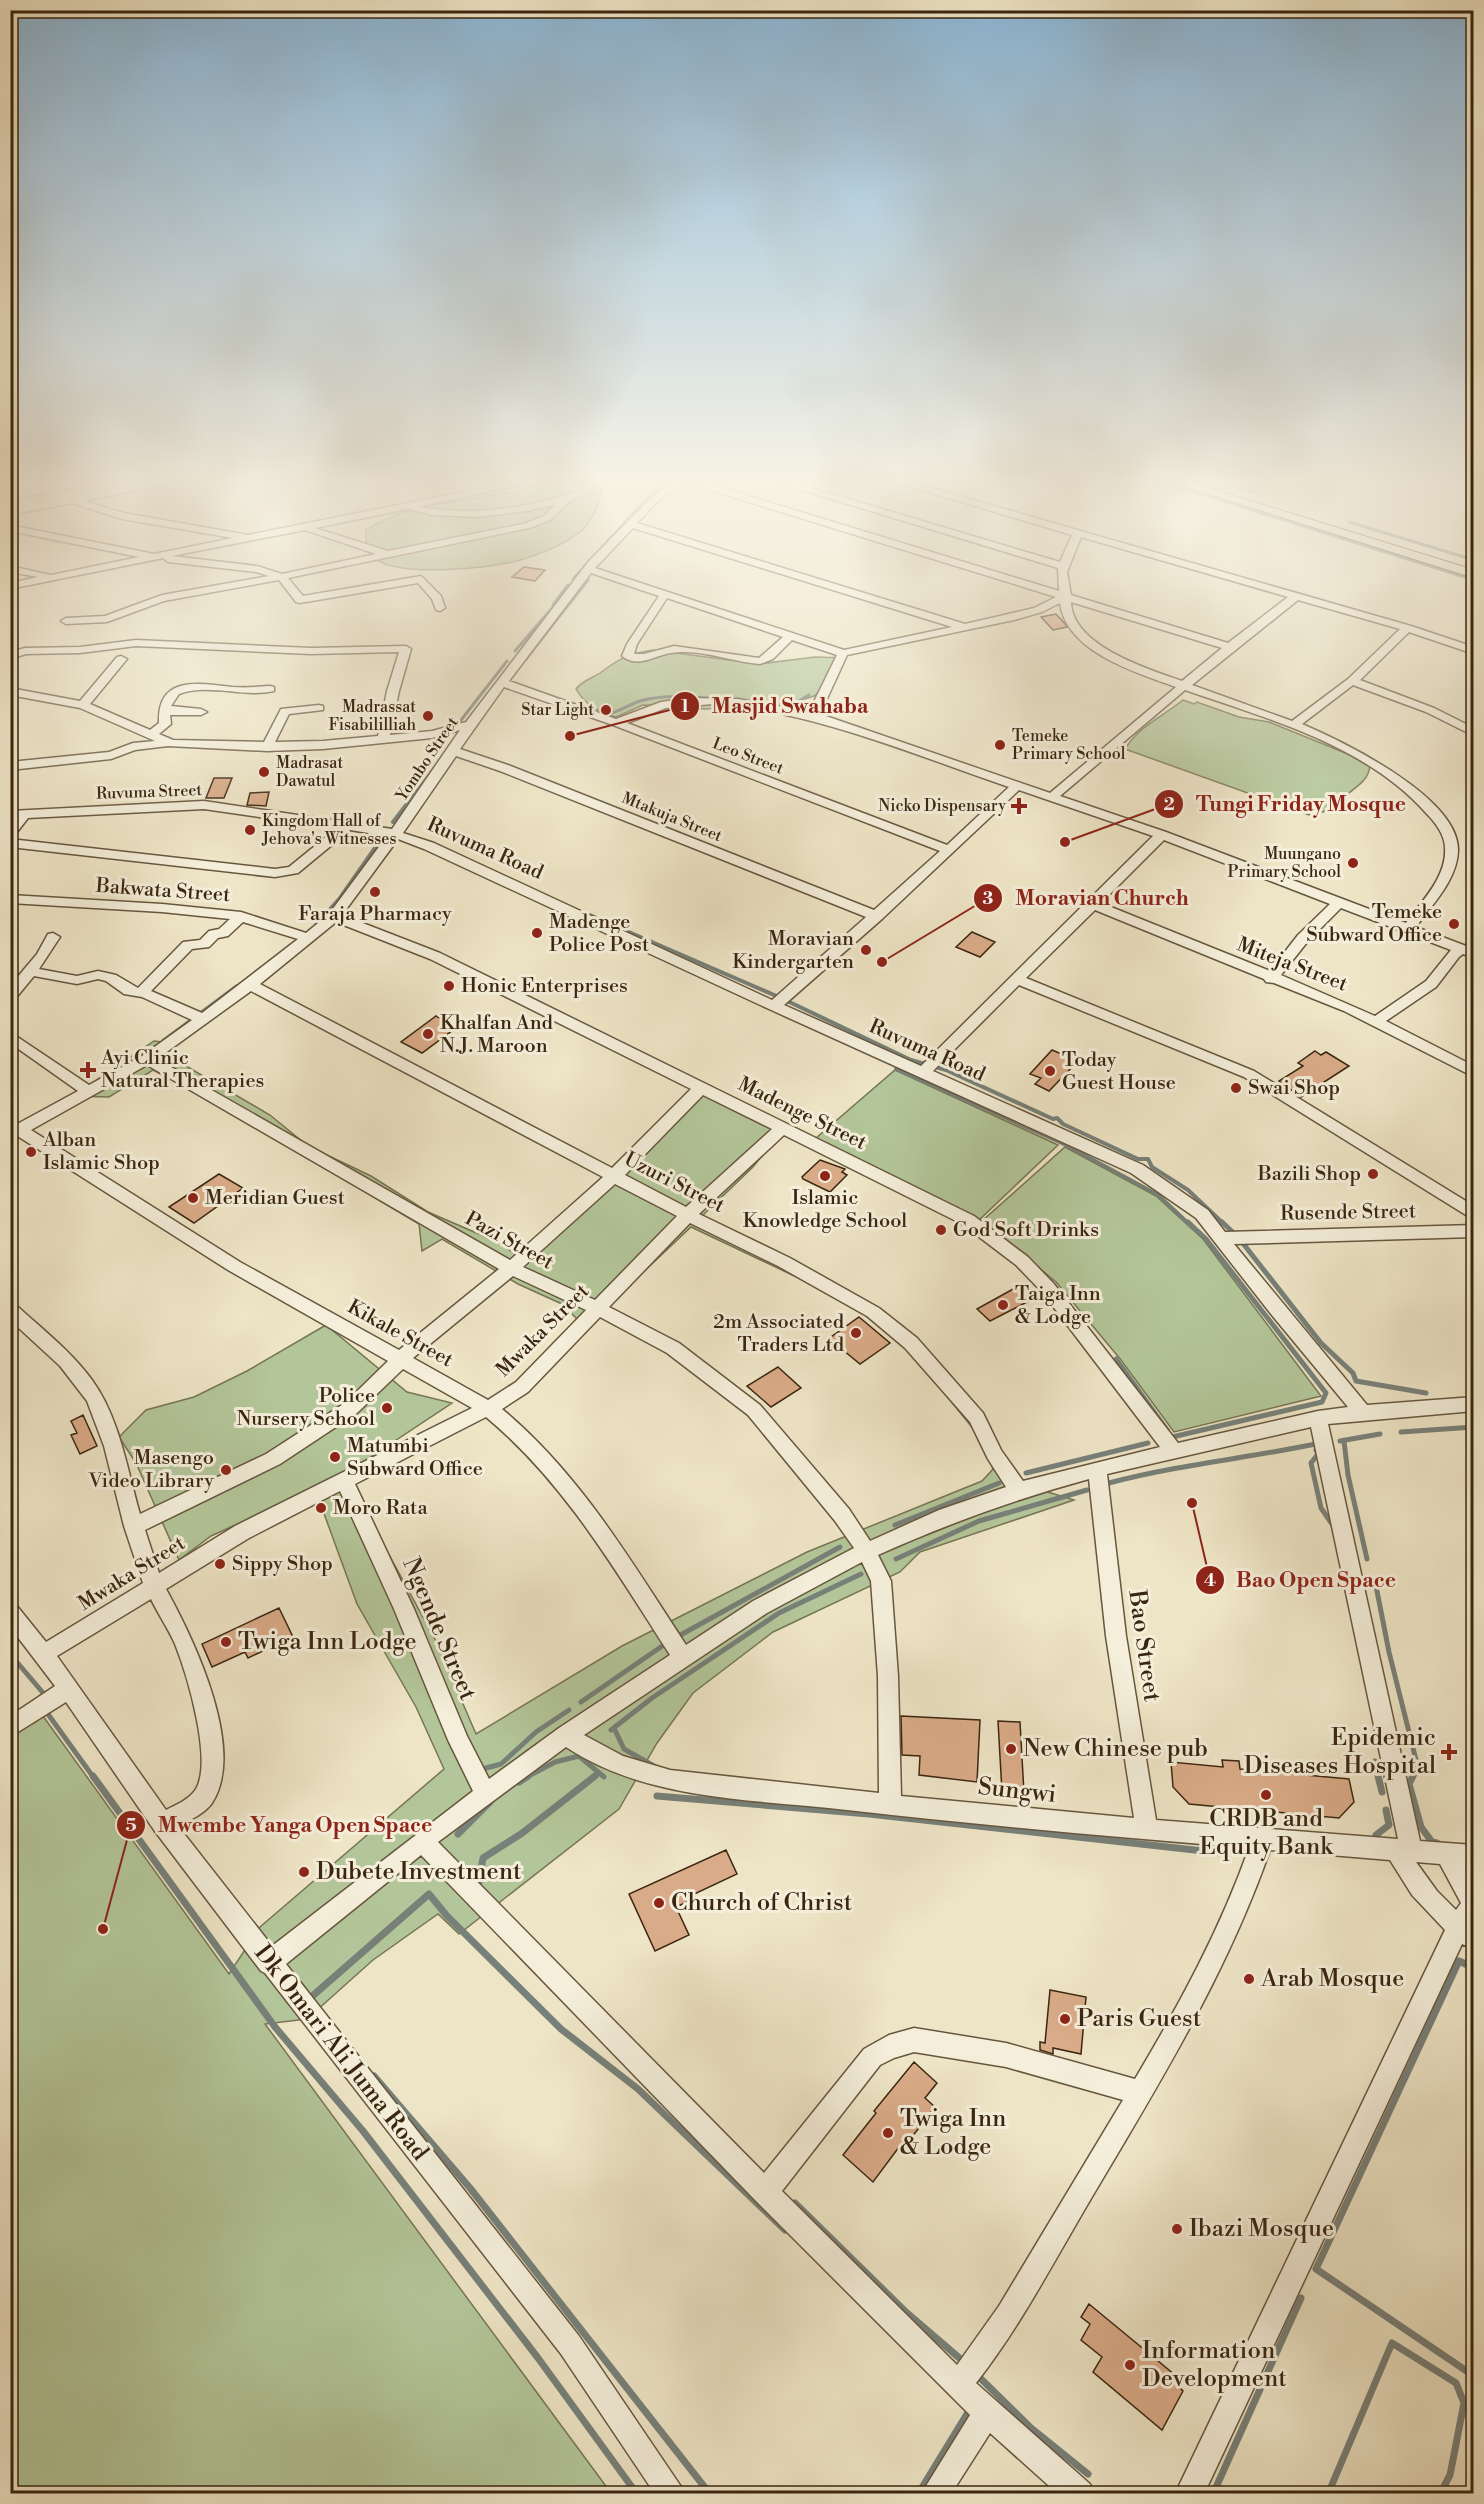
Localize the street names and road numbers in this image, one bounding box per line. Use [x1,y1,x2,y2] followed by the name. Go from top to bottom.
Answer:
[391,713,463,806] street label: Yombo Street
[710,733,787,779] street label: Leo Street
[96,780,203,804] street label: Ruvuma Street
[619,788,725,846] street label: Mtakuja Street
[423,812,548,886] street label: Ruvuma Road
[94,874,231,908] street label: Bakwata Street
[1233,933,1351,997] street label: Miteja Street
[865,1014,990,1088] street label: Ruvuma Road
[734,1072,870,1156] street label: Madenge Street
[620,1147,728,1219] street label: Uzuri Street
[1280,1199,1416,1227] street label: Rusende Street
[460,1206,558,1276] street label: Pazi Street
[491,1279,595,1383] street label: Mwaka Street
[343,1295,457,1373] street label: Kikale Street
[74,1531,190,1617] street label: Mwaka Street
[395,1553,483,1705] street label: Ngende Street
[1121,1587,1167,1704] street label: Bao Street
[976,1772,1058,1810] street label: Sungwi
[247,1939,435,2167] street label: Dk Omari Ali Juma Road

